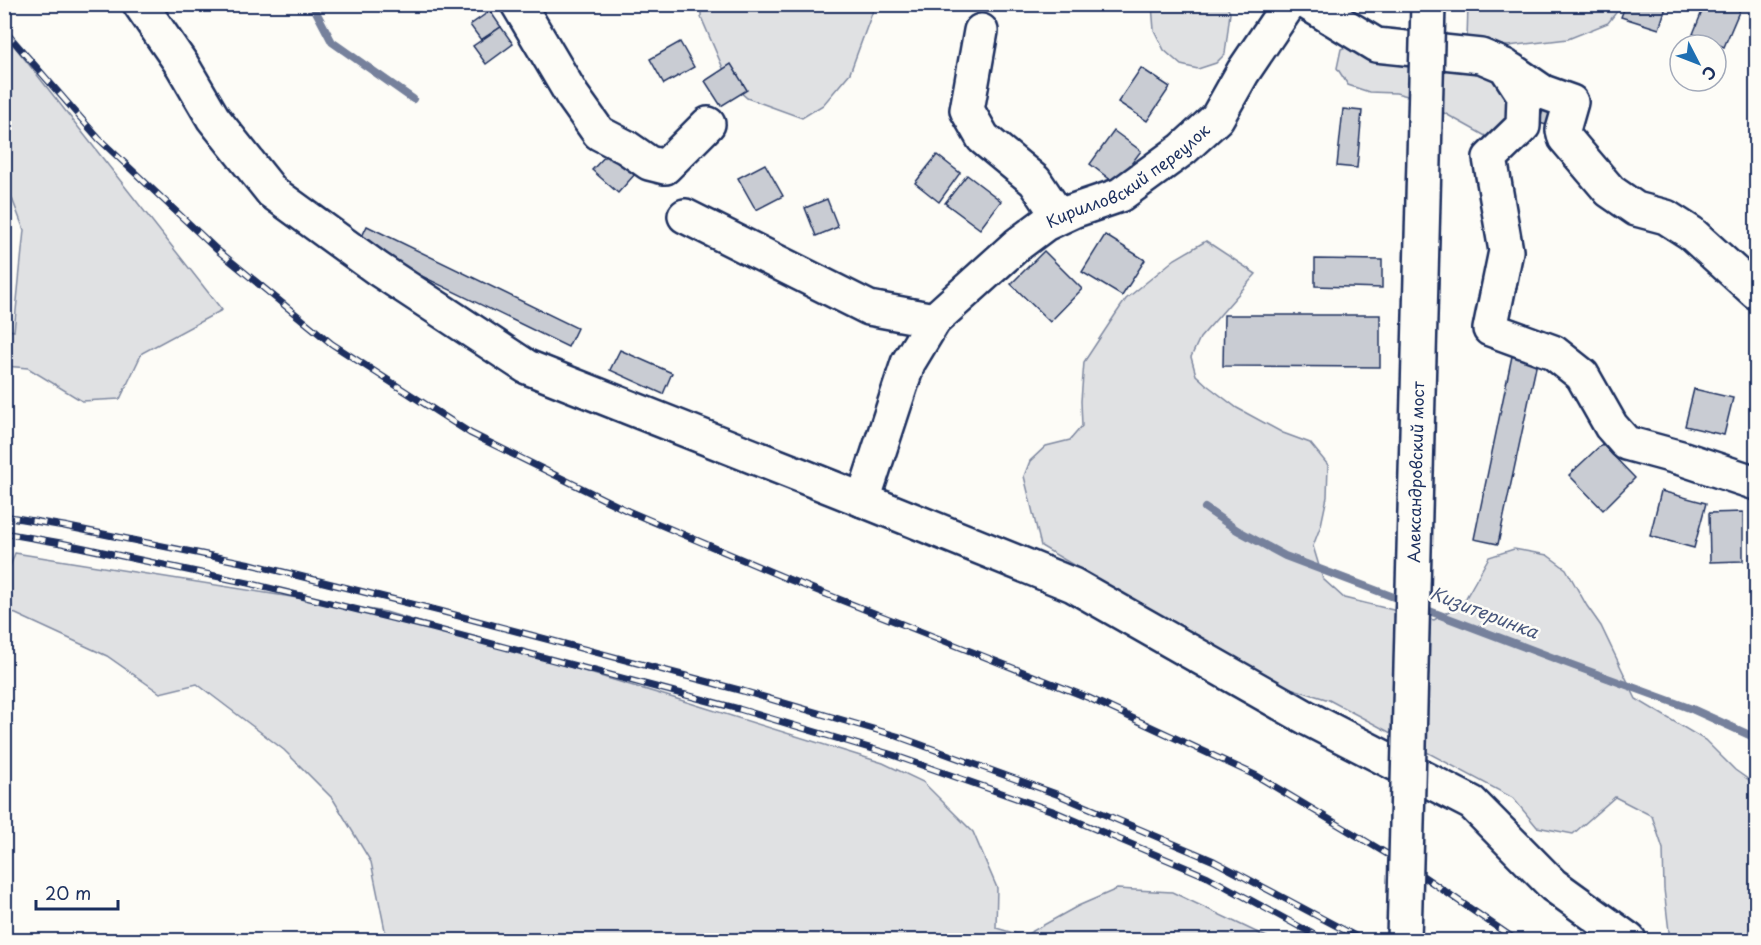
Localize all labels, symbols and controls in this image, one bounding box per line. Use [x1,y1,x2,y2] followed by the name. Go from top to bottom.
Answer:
[1668,33,1728,93] north arrow
[1697,61,1723,86] text: С
[1042,117,1215,233] street label: Кирилловский переулок
[1401,381,1429,563] street label: Александровский мост
[1427,579,1543,645] water label: Кизитеринка
[36,873,118,911] scale bar
[45,879,91,906] text: 20 m

